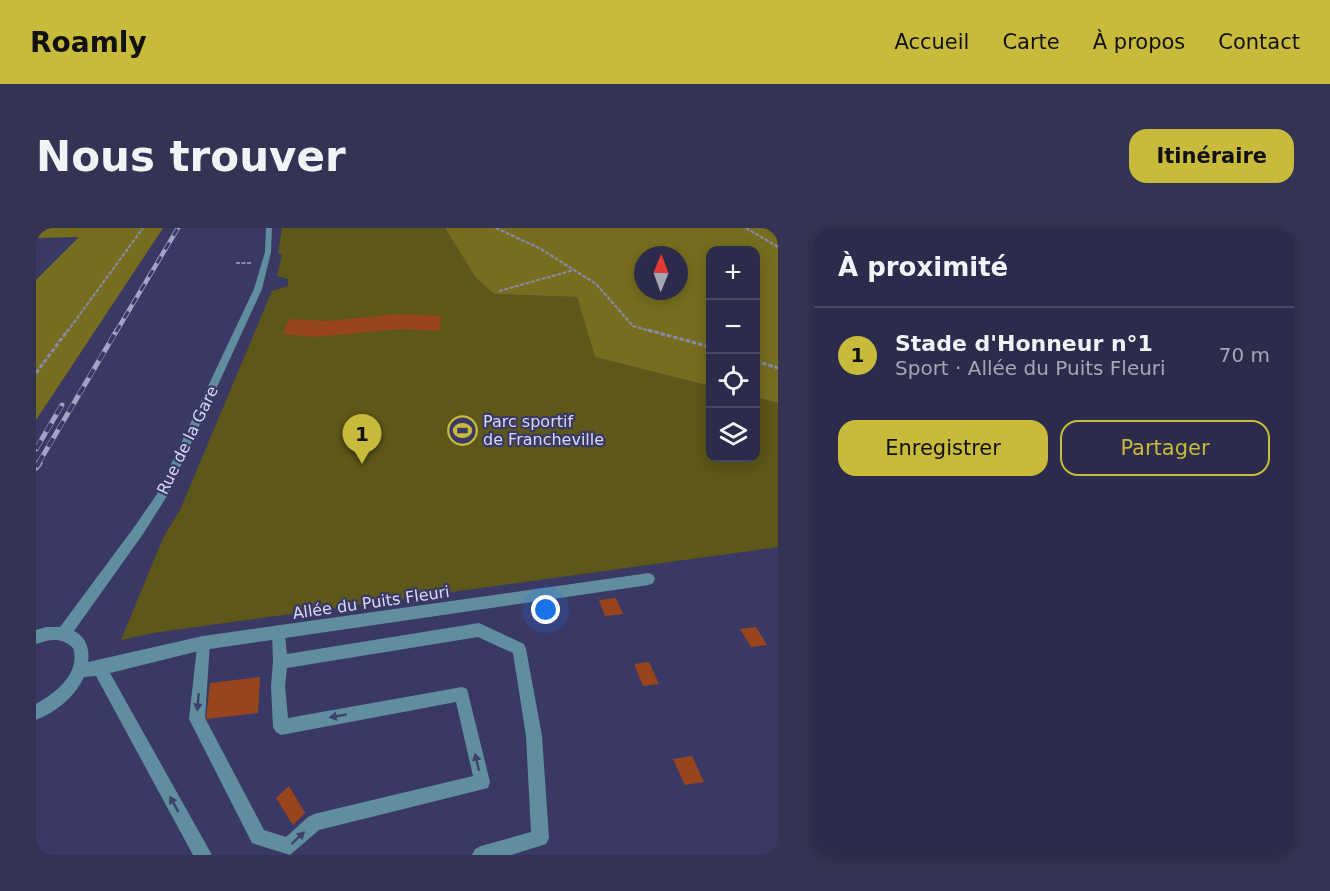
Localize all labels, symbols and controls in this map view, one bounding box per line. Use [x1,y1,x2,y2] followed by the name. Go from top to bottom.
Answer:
[30,26,147,59] text: Roamly
[894,30,969,54] text: Accueil
[1002,30,1060,54] text: Carte
[1093,30,1185,54] text: À propos
[1218,30,1300,54] text: Contact
[1129,129,1294,183] button: Itinéraire
[36,132,346,181] text: Nous trouver
[634,246,688,300] north arrow
[706,246,760,462] map controls
[706,246,760,300] button: +
[838,252,1008,282] text: À proximité
[706,300,760,354] button: −
[895,331,1153,356] text: Stade d'Honneur n°1
[851,343,864,367] text: 1
[1219,343,1270,367] text: 70 m
[706,354,760,408] button: locate
[895,356,1166,380] text: Sport · Allée du Puits Fleuri
[153,383,222,497] street label: Rue de la Gare
[706,408,760,462] button: layers
[483,412,604,449] place label: Parc sportif de Francheville
[342,414,382,464] pin: 1
[446,414,478,446] sports icon: Parc sportif de Francheville
[838,420,1048,476] button: Enregistrer
[1060,420,1270,476] button: Partager
[291,582,451,623] street label: Allée du Puits Fleuri
[531,595,560,624] your location
[194,692,203,711] one-way arrow
[329,712,348,721] one-way arrow
[472,753,482,771] one-way arrow
[169,795,179,812] one-way arrow
[290,831,304,845] one-way arrow

